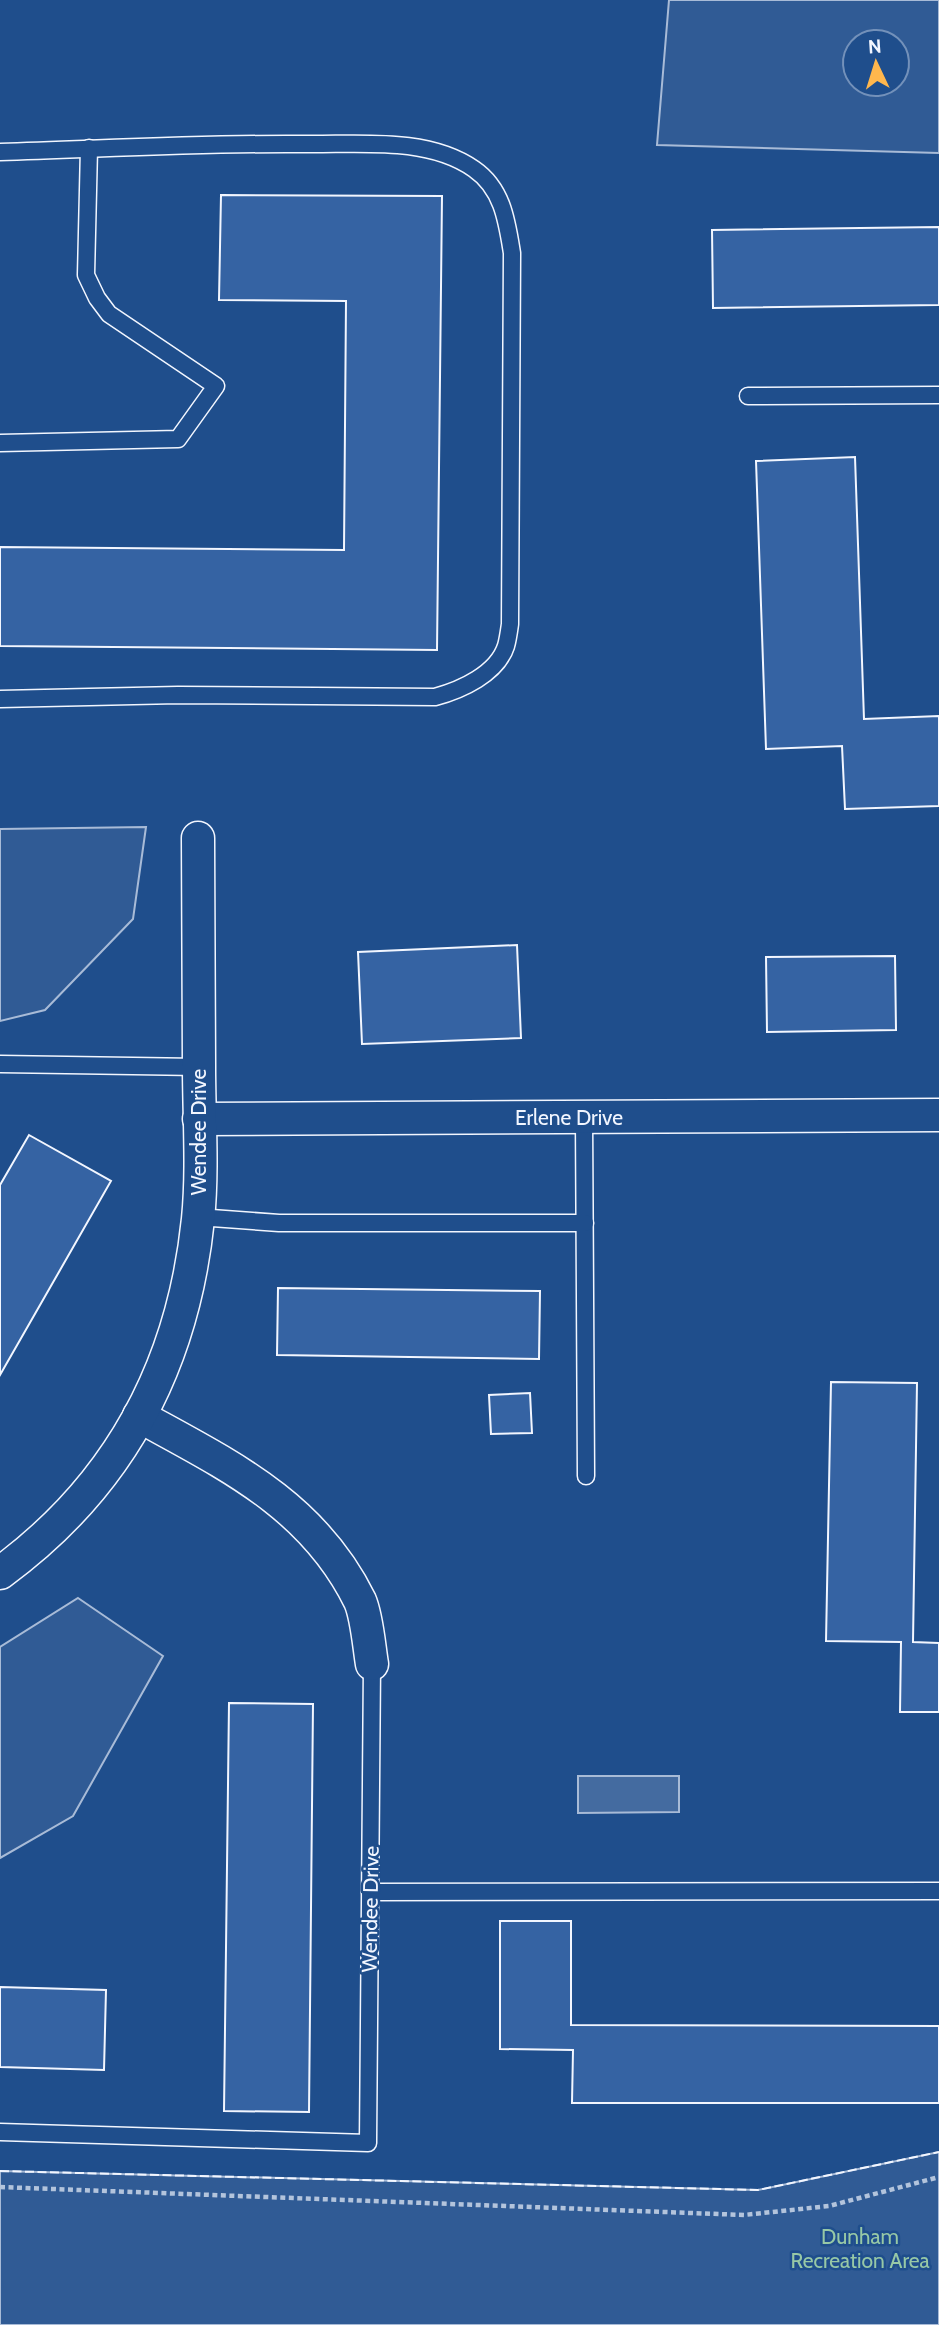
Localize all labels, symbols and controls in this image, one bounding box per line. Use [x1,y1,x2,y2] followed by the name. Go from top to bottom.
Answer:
[841,28,911,98] north arrow
[867,35,882,58] text: N
[186,1068,211,1195] street label: Wendee Drive
[515,1105,623,1130] street label: Erlene Drive
[356,1845,384,1972] street label: Wendee Drive
[790,2224,930,2273] park label: Dunham Recreation Area

